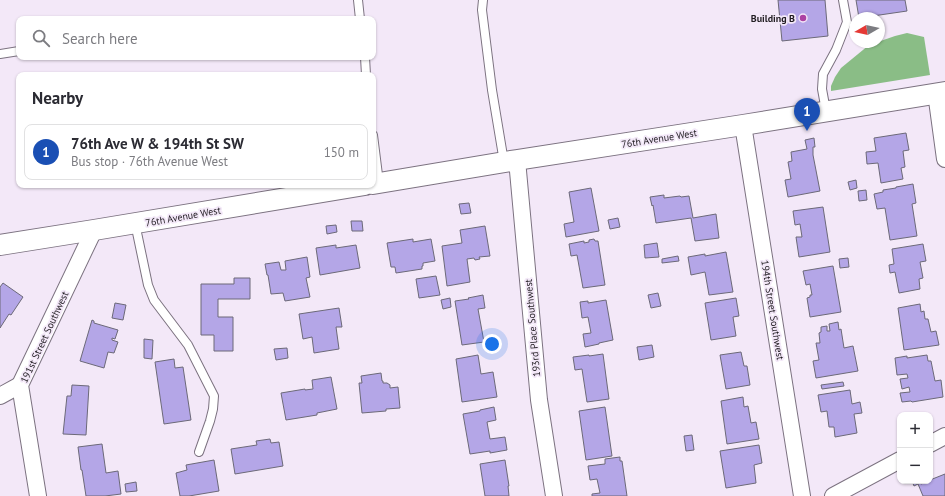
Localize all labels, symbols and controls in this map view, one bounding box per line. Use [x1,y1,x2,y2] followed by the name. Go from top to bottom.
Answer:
[751,12,795,25] place label: Building B
[849,12,885,48] north arrow
[798,13,808,23] marker: Building B
[16,16,376,60] search box
[30,27,52,49] icon: search
[62,29,138,48] text: Search here
[32,87,83,109] text: Nearby
[794,98,820,131] pin: 1
[620,126,698,151] street label: 76th Avenue West
[71,134,244,153] text: 76th Ave W & 194th St SW
[42,144,50,161] text: 1
[324,144,359,161] text: 150 m
[71,153,228,170] text: Bus stop · 76th Avenue West
[144,203,222,230] street label: 76th Avenue West
[758,259,787,362] street label: 194th Street Southwest
[522,278,543,377] street label: 193rd Place Southwest
[18,289,72,385] street label: 191st Street Southwest
[482,334,502,354] your location
[897,412,933,484] map controls
[897,412,933,448] button: +
[897,448,933,484] button: −

